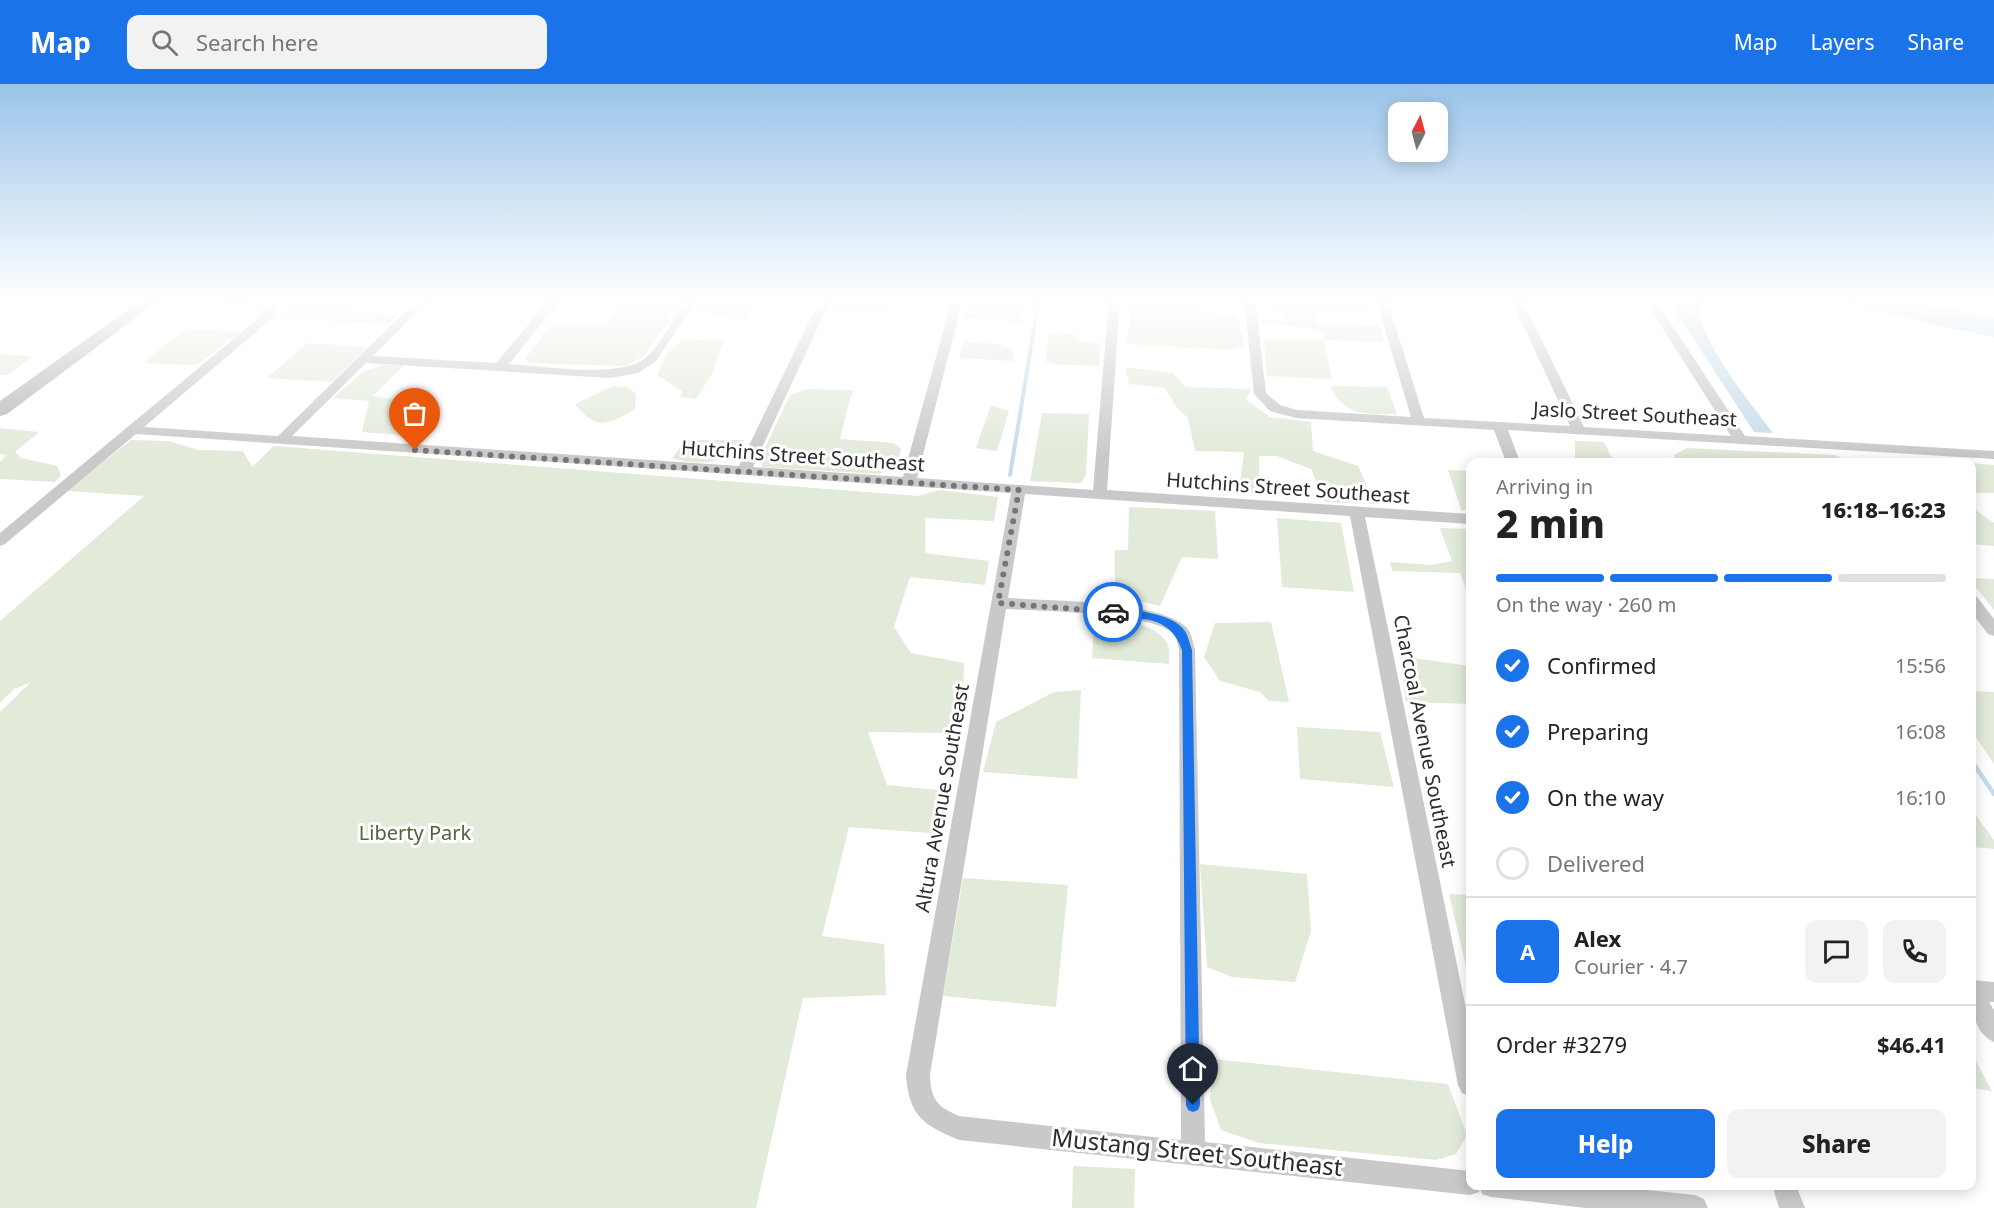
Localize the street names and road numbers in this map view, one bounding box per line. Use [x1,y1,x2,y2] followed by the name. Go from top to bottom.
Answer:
[1530,395,1738,432] street label: Jaslo Street Southeast
[680,434,926,477] street label: Hutchins Street Southeast
[1165,466,1411,509] street label: Hutchins Street Southeast
[1388,612,1463,870] street label: Charcoal Avenue Southeast
[908,682,975,914] street label: Altura Avenue Southeast
[1050,1120,1345,1183] street label: Mustang Street Southeast

